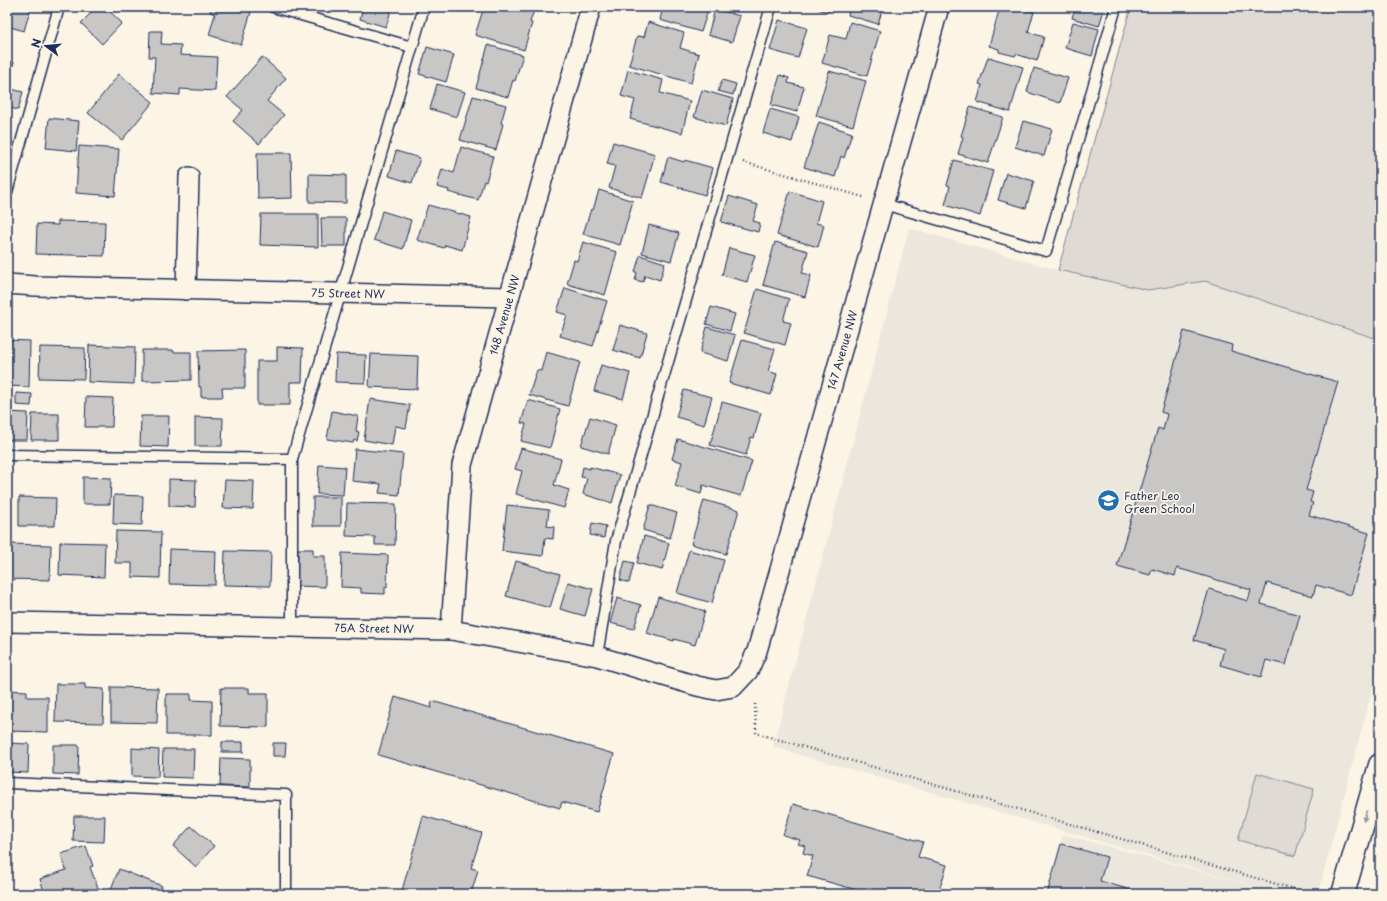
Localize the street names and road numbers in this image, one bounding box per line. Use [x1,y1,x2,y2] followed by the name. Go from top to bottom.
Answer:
[484,272,524,357] street label: 148 Avenue NW
[311,284,385,302] street label: 75 Street NW
[823,308,862,392] street label: 147 Avenue NW
[334,619,414,637] street label: 75A Street NW

